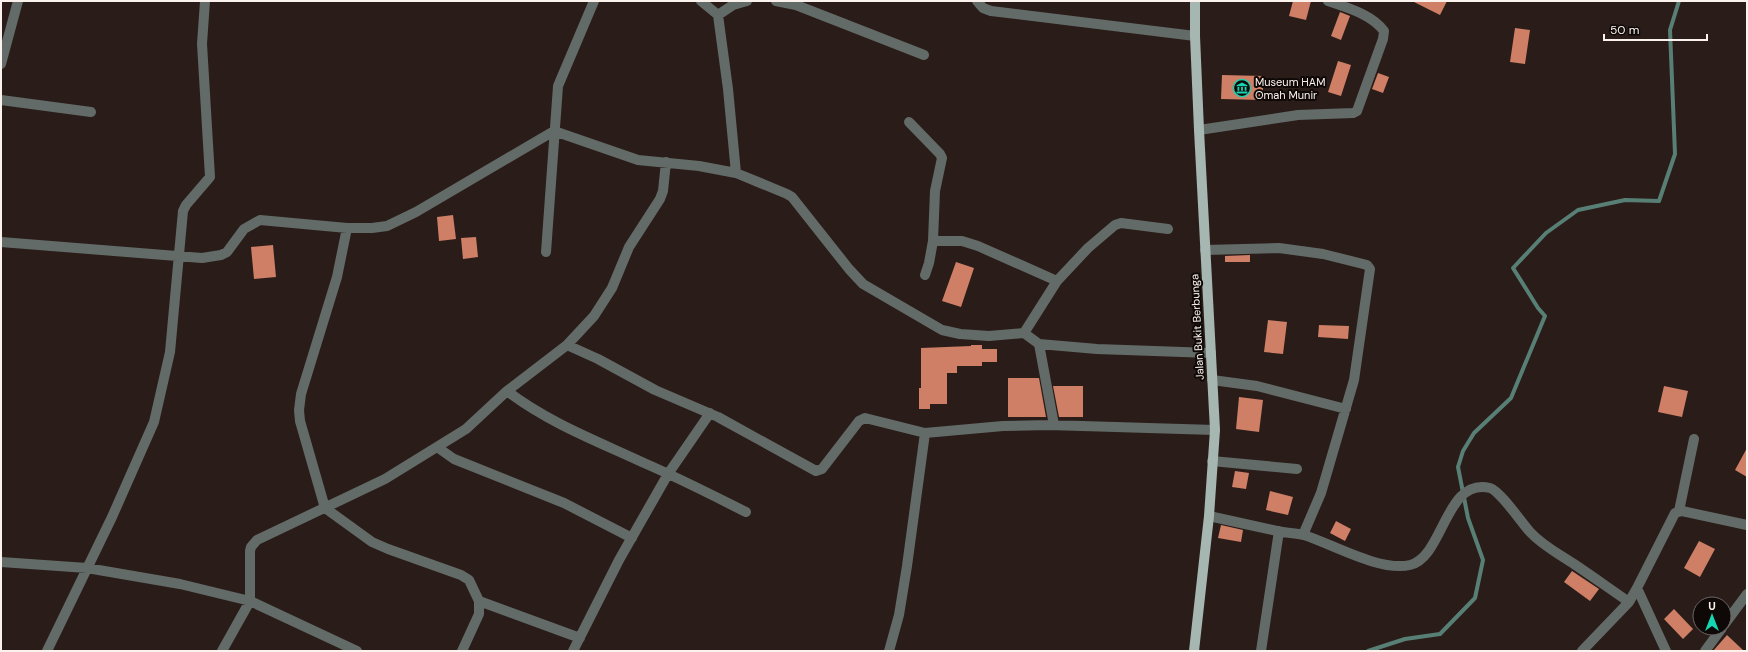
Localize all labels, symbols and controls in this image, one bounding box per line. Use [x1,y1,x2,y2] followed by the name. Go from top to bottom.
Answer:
[1604,16,1707,42] scale bar
[1610,22,1639,38] text: 50 m
[1255,75,1325,102] place label: Museum HAM Omah Munir
[1232,78,1252,98] museum icon: Museum HAM Omah Munir
[1187,274,1207,380] street label: Jalan Bukit Berbunga
[1692,596,1732,636] north arrow
[1708,599,1716,613] text: U

